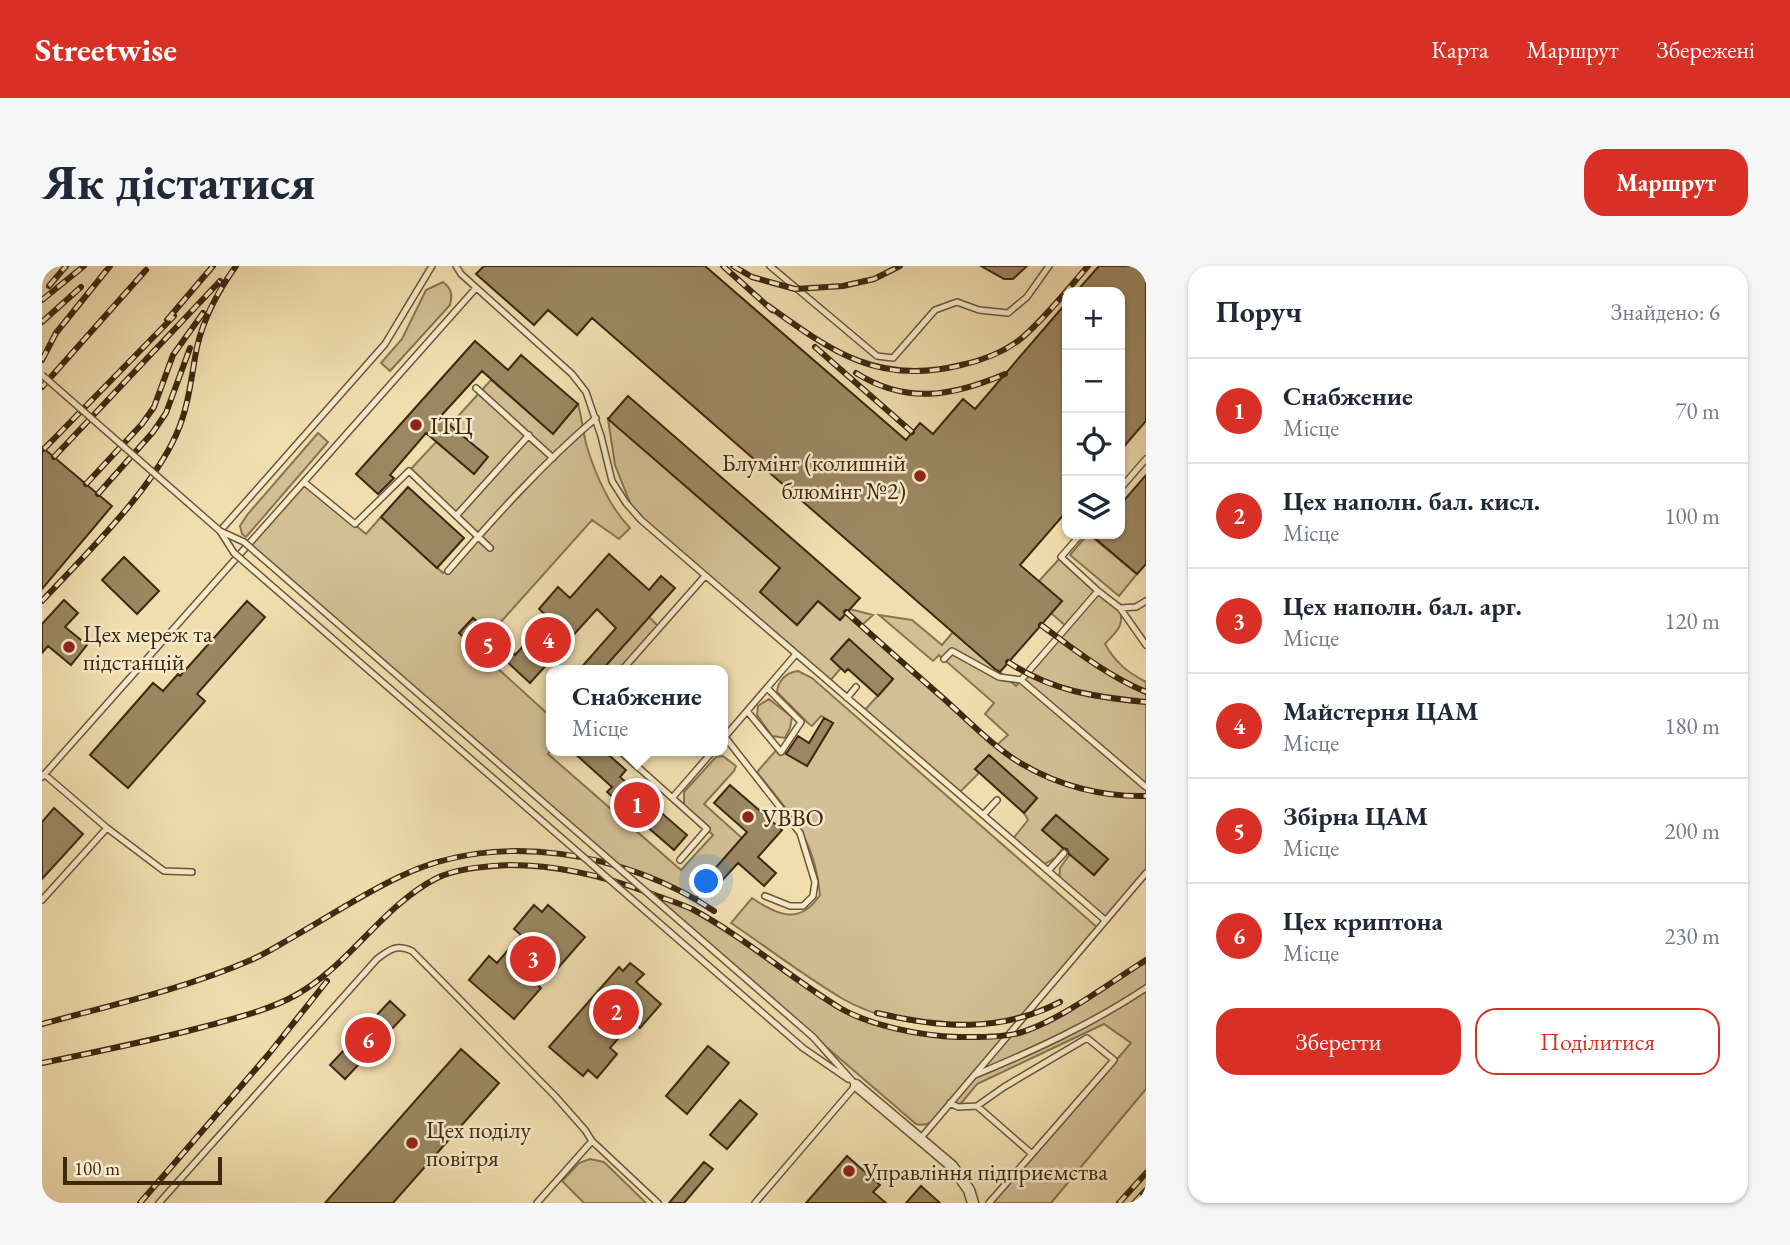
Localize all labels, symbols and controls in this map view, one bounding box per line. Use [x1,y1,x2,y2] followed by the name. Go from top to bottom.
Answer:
[35,28,177,71] text: Streetwise
[1431,34,1489,65] text: Карта
[1527,34,1619,65] text: Маршрут
[1657,34,1755,65] text: Збережені
[1584,149,1748,216] button: Маршрут
[42,150,316,214] text: Як дістатися
[1062,287,1125,539] map controls
[1062,287,1125,350] button: +
[1216,292,1302,331] text: Поруч
[1611,297,1720,327] text: Знайдено: 6
[1062,350,1125,413] button: −
[1283,379,1413,413] text: Снабжение
[1233,396,1245,426] text: 1
[1675,396,1720,426] text: 70 m
[430,410,473,441] place label: ІТЦ
[1062,413,1125,476] button: locate
[1283,413,1339,443] text: Місце
[408,417,424,433] marker: ІТЦ
[721,447,906,506] place label: Блумінг (колишній блюмінг №2)
[912,468,928,484] marker: Блумінг (колишній блюмінг №2)
[1062,476,1125,539] button: layers
[1283,484,1540,518] text: Цех наполн. бал. кисл.
[1233,501,1245,531] text: 2
[1664,501,1720,531] text: 100 m
[1283,518,1339,548] text: Місце
[1283,589,1522,623] text: Цех наполн. бал. арг.
[1233,606,1245,636] text: 3
[1664,606,1720,636] text: 120 m
[525,614,571,666] pin: 4
[83,618,213,677] place label: Цех мереж та підстанцій
[465,619,511,671] pin: 5
[1283,623,1339,653] text: Місце
[61,639,77,655] marker: Цех мереж та підстанцій
[546,665,728,756] popup
[572,679,702,713] text: Снабжение
[1283,694,1479,728] text: Майстерня ЦАМ
[1233,711,1245,741] text: 4
[1664,711,1720,741] text: 180 m
[572,713,628,743] text: Місце
[1283,728,1339,758] text: Місце
[614,779,660,831] pin: 1
[1283,799,1428,833] text: Збірна ЦАМ
[761,802,824,833] place label: УВВО
[740,809,756,825] marker: УВВО
[1233,816,1245,846] text: 5
[1664,816,1720,846] text: 200 m
[1283,833,1339,863] text: Місце
[689,864,723,898] your location
[1283,904,1443,938] text: Цех криптона
[1233,921,1245,951] text: 6
[1664,921,1720,951] text: 230 m
[510,933,556,985] pin: 3
[1283,938,1339,968] text: Місце
[593,986,639,1038] pin: 2
[1216,1008,1461,1075] button: Зберегти
[1475,1008,1720,1075] button: Поділитися
[345,1014,391,1066] pin: 6
[426,1114,531,1173] place label: Цех поділу повітря
[404,1135,420,1151] marker: Цех поділу повітря
[63,1154,222,1186] scale bar
[74,1156,120,1181] text: 100 m
[862,1156,1108,1187] place label: Управління підприємства
[841,1163,857,1179] marker: Управління підприємства

